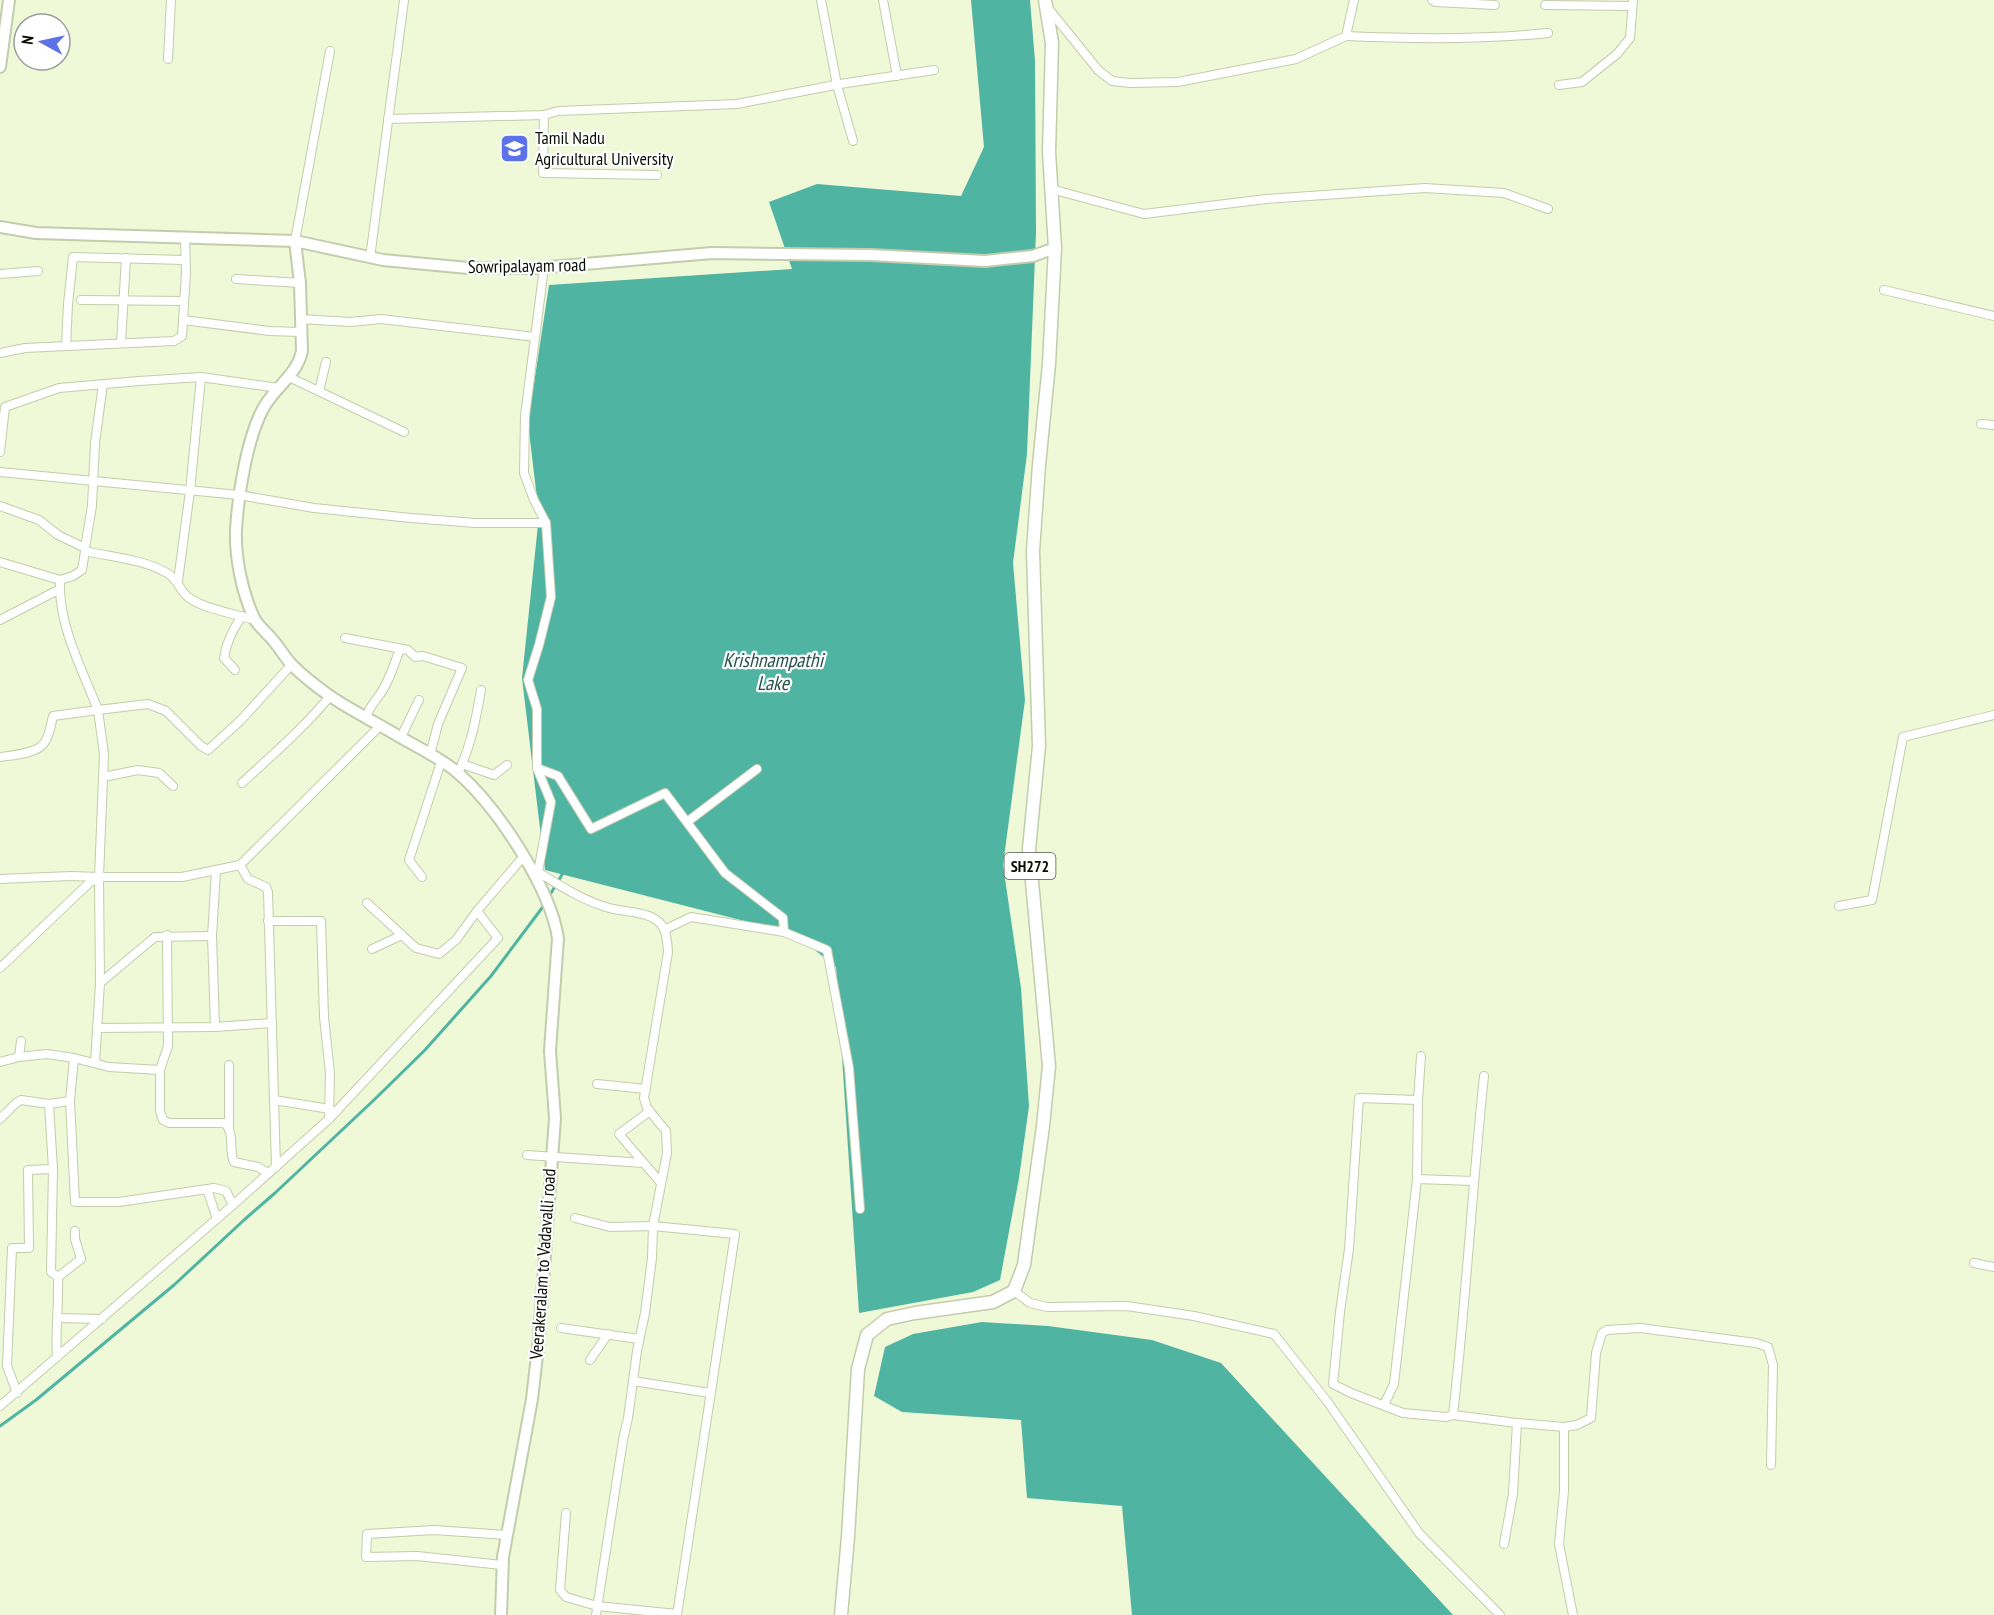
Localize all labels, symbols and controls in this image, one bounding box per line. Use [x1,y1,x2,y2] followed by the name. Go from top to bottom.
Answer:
[12,12,72,72] north arrow
[17,34,38,46] text: N
[535,126,674,170] place label: Tamil Nadu Agricultural University
[498,132,530,164] school or university icon: Tamil Nadu Agricultural University
[468,253,586,278] street label: Sowripalayam road
[723,647,826,696] water label: Krishnampathi Lake
[1004,853,1056,879] road number: SH272
[524,1168,561,1361] street label: Veerakeralam to Vadavalli road

